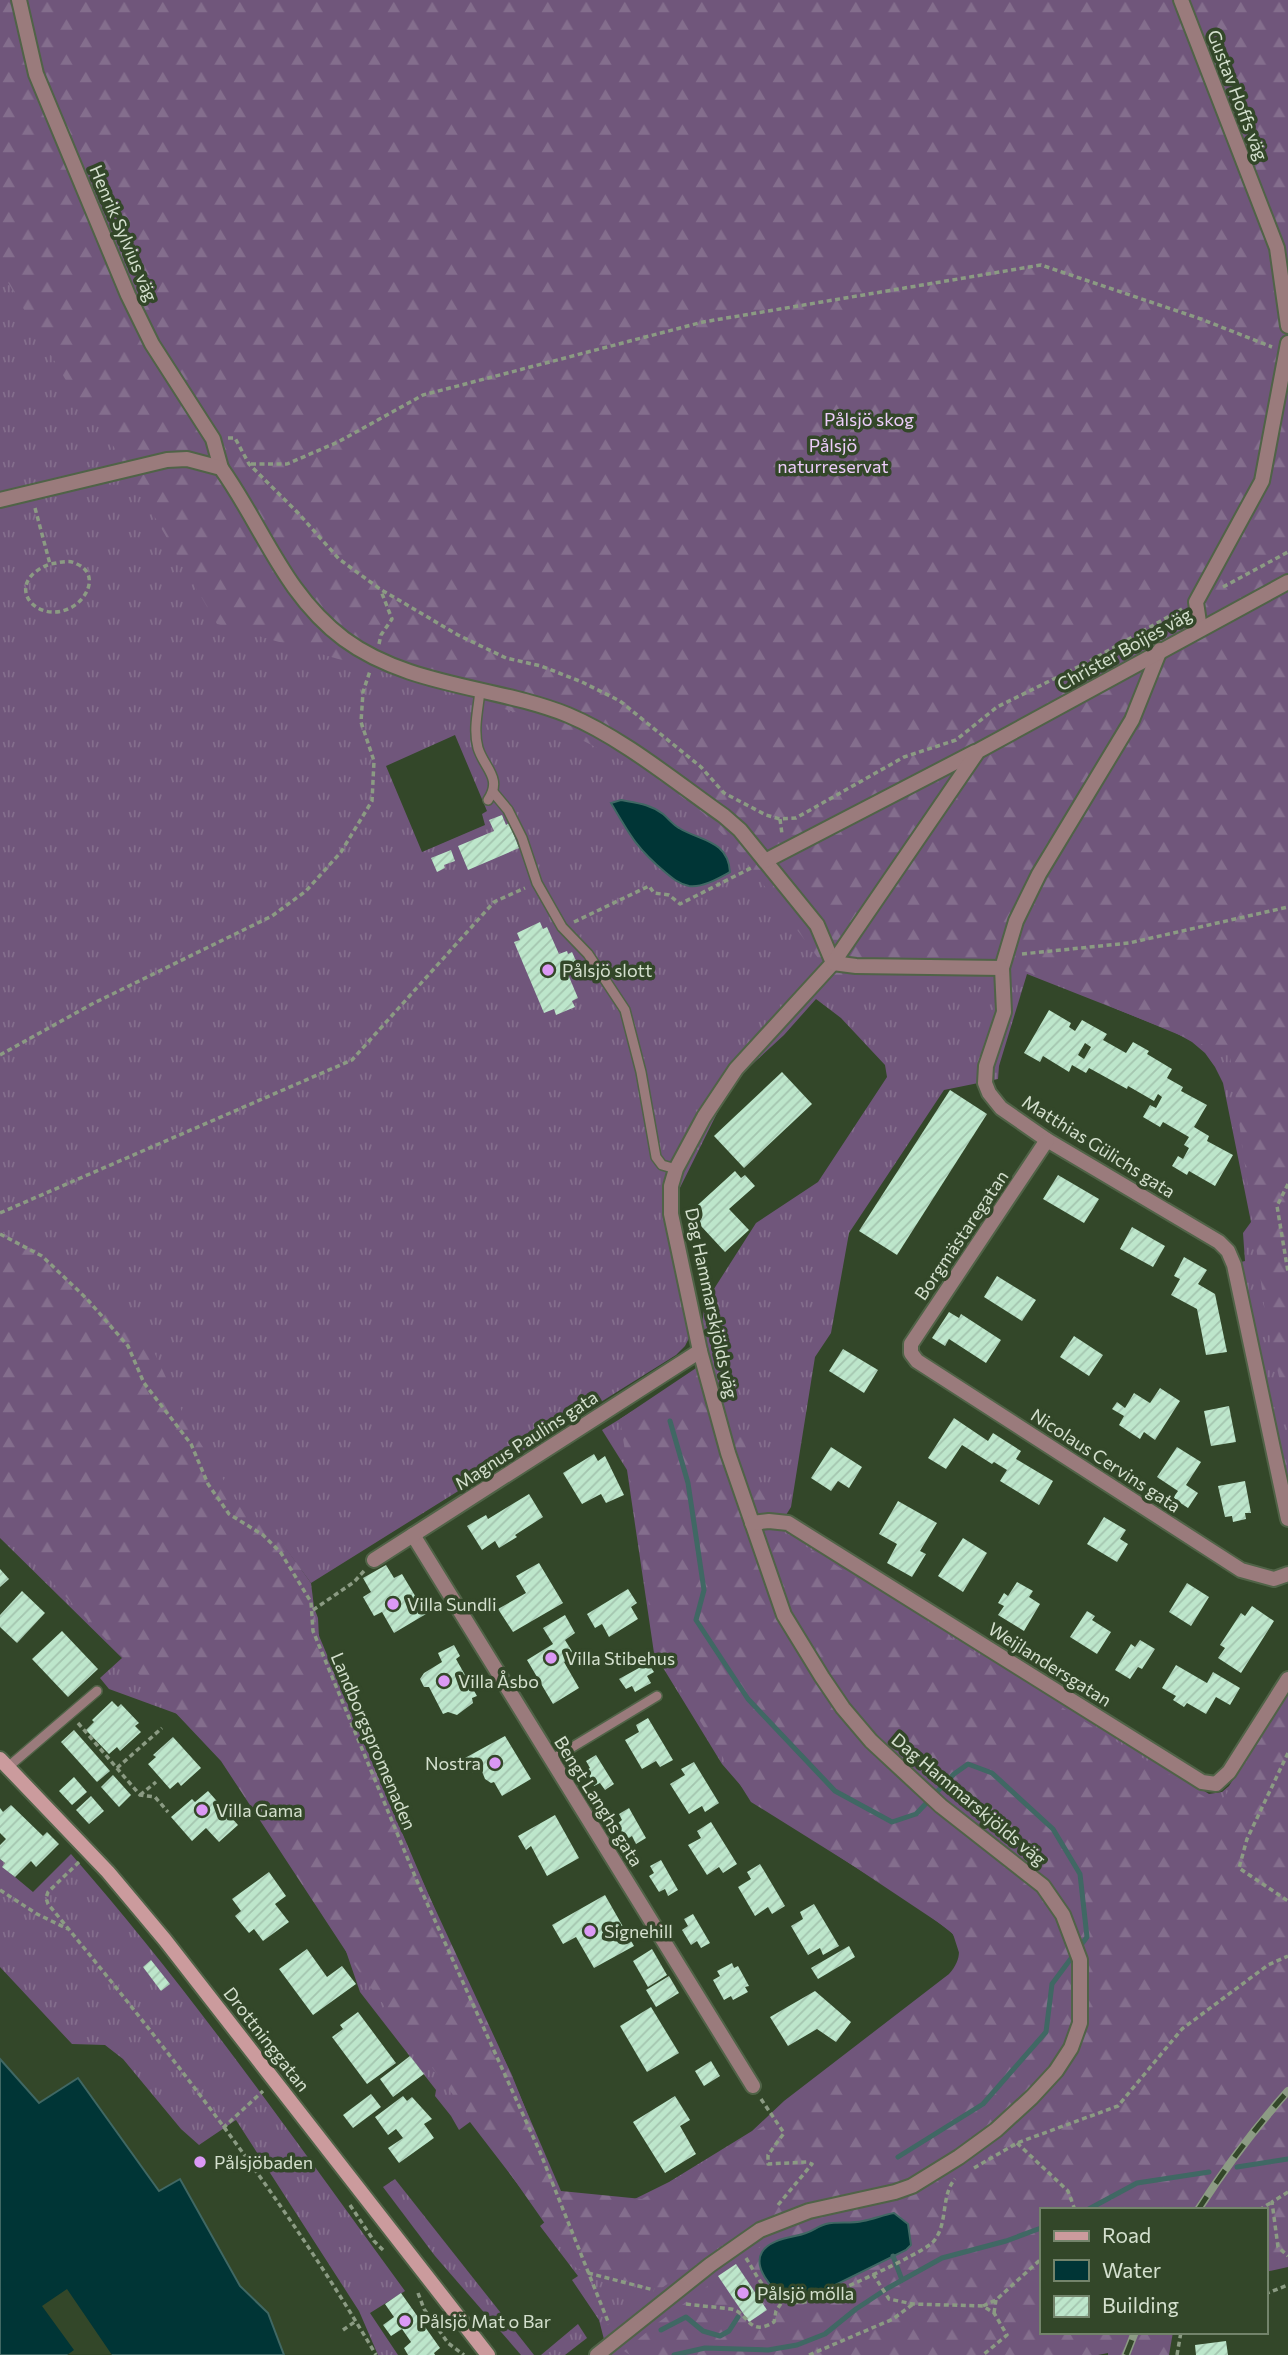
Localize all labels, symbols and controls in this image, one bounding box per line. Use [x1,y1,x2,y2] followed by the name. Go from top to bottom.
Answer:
[1203,27,1273,164] street label: Gustav Hoffs väg
[85,161,163,305] street label: Henrik Sylvius väg
[824,408,914,430] park label: Pålsjö skog
[777,434,889,477] park label: Pålsjö naturreservat
[1053,603,1196,695] street label: Christer Boijes väg
[562,959,652,981] place label: Pålsjö slott
[540,962,556,978] marker: Pålsjö slott
[1018,1090,1180,1202] street label: Matthias Gülichs gata
[909,1166,1013,1304] street label: Borgmästaregatan
[681,1206,743,1401] street label: Dag Hammarskjölds väg
[450,1386,602,1494] street label: Magnus Paulins gata
[1027,1403,1185,1517] street label: Nicolaus Cervins gata
[407,1593,497,1615] place label: Villa Sundli
[385,1596,401,1612] marker: Villa Sundli
[984,1617,1116,1711] street label: Weijlandersgatan
[565,1647,675,1669] place label: Villa Stibehus
[327,1649,421,1833] street label: Landborgspromenaden
[543,1650,559,1666] marker: Villa Stibehus
[458,1670,539,1692] place label: Villa Åsbo
[436,1673,452,1689] marker: Villa Åsbo
[887,1728,1051,1870] street label: Dag Hammarskjölds väg
[550,1732,648,1870] street label: Bengt Langhs gata
[425,1752,481,1774] place label: Nostra
[487,1755,503,1771] marker: Nostra
[216,1799,303,1821] place label: Villa Gama
[194,1802,210,1818] marker: Villa Gama
[604,1920,673,1942] place label: Signehill
[582,1923,598,1939] marker: Signehill
[219,1982,315,2096] street label: Drottninggatan
[214,2151,313,2173] place label: Pålsjöbaden
[192,2154,208,2170] marker: Pålsjöbaden
[1040,2208,1267,2334] legend
[1102,2222,1151,2247] text: Road
[1102,2257,1161,2282] text: Water
[757,2282,854,2304] place label: Pålsjö mölla
[735,2285,751,2301] marker: Pålsjö mölla
[1102,2292,1179,2317] text: Building
[419,2310,551,2332] place label: Pålsjö Mat o Bar
[397,2313,413,2329] marker: Pålsjö Mat o Bar

